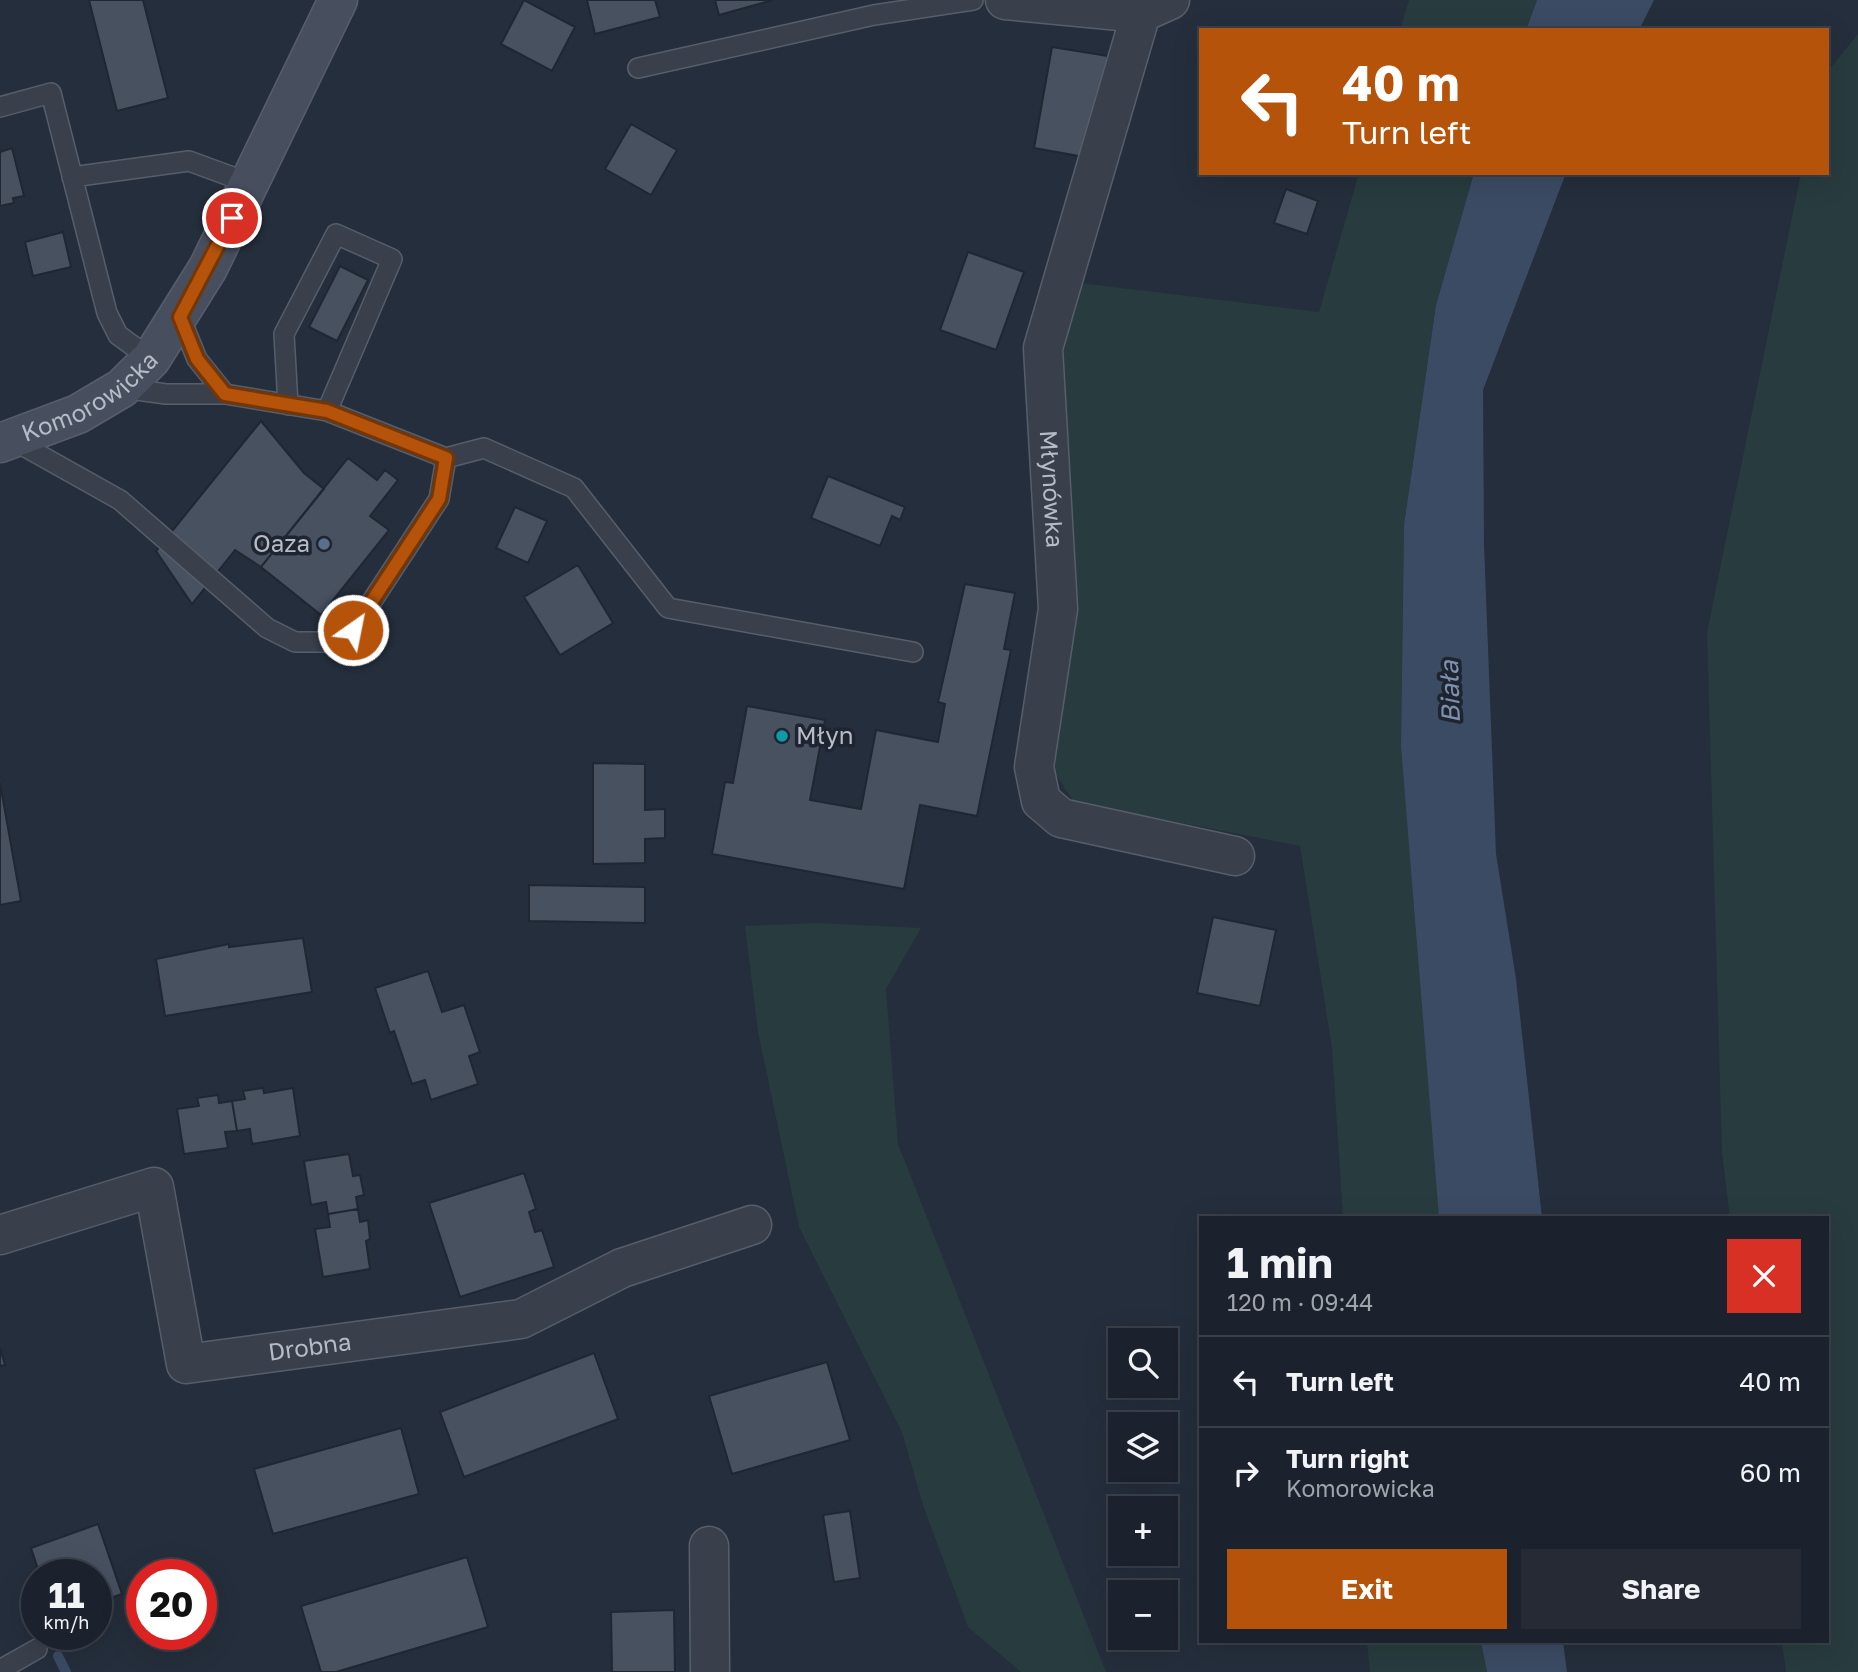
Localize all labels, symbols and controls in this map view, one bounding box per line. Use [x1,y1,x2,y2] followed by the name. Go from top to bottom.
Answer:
[1342,53,1460,112] text: 40 m
[1227,56,1318,147] icon: left
[1342,113,1471,151] text: Turn left
[202,188,262,248] pin
[213,199,251,237] icon: arrive
[17,345,163,447] street label: Komorowicka
[1035,429,1070,549] street label: Młynówka
[253,528,310,557] place label: Oaza
[316,536,332,552] marker: Oaza
[316,593,390,667] position arrow
[1433,659,1466,724] water label: Biała
[796,720,853,749] place label: Młyn
[774,728,790,744] marker: Młyn
[1227,1237,1333,1287] text: 1 min
[1727,1239,1801,1313] button: close
[1227,1288,1373,1316] text: 120 m · 09:44
[266,1326,353,1366] street label: Drobna
[1108,1328,1178,1650] map controls
[1108,1328,1178,1398] button: search
[1227,1363,1265,1401] icon: left
[1286,1366,1394,1397] text: Turn left
[1740,1366,1801,1397] text: 40 m
[1108,1412,1178,1482] button: layers
[1286,1443,1409,1474] text: Turn right
[1227,1454,1265,1492] icon: right
[1740,1457,1801,1488] text: 60 m
[1286,1474,1435,1502] text: Komorowicka
[1108,1496,1178,1566] button: +
[1227,1549,1507,1629] button: Exit
[1521,1549,1801,1629] button: Share
[126,1559,217,1650] speed limit sign: 20
[48,1574,85,1616] text: 11
[1108,1580,1178,1650] button: −
[44,1611,89,1633] text: km/h

